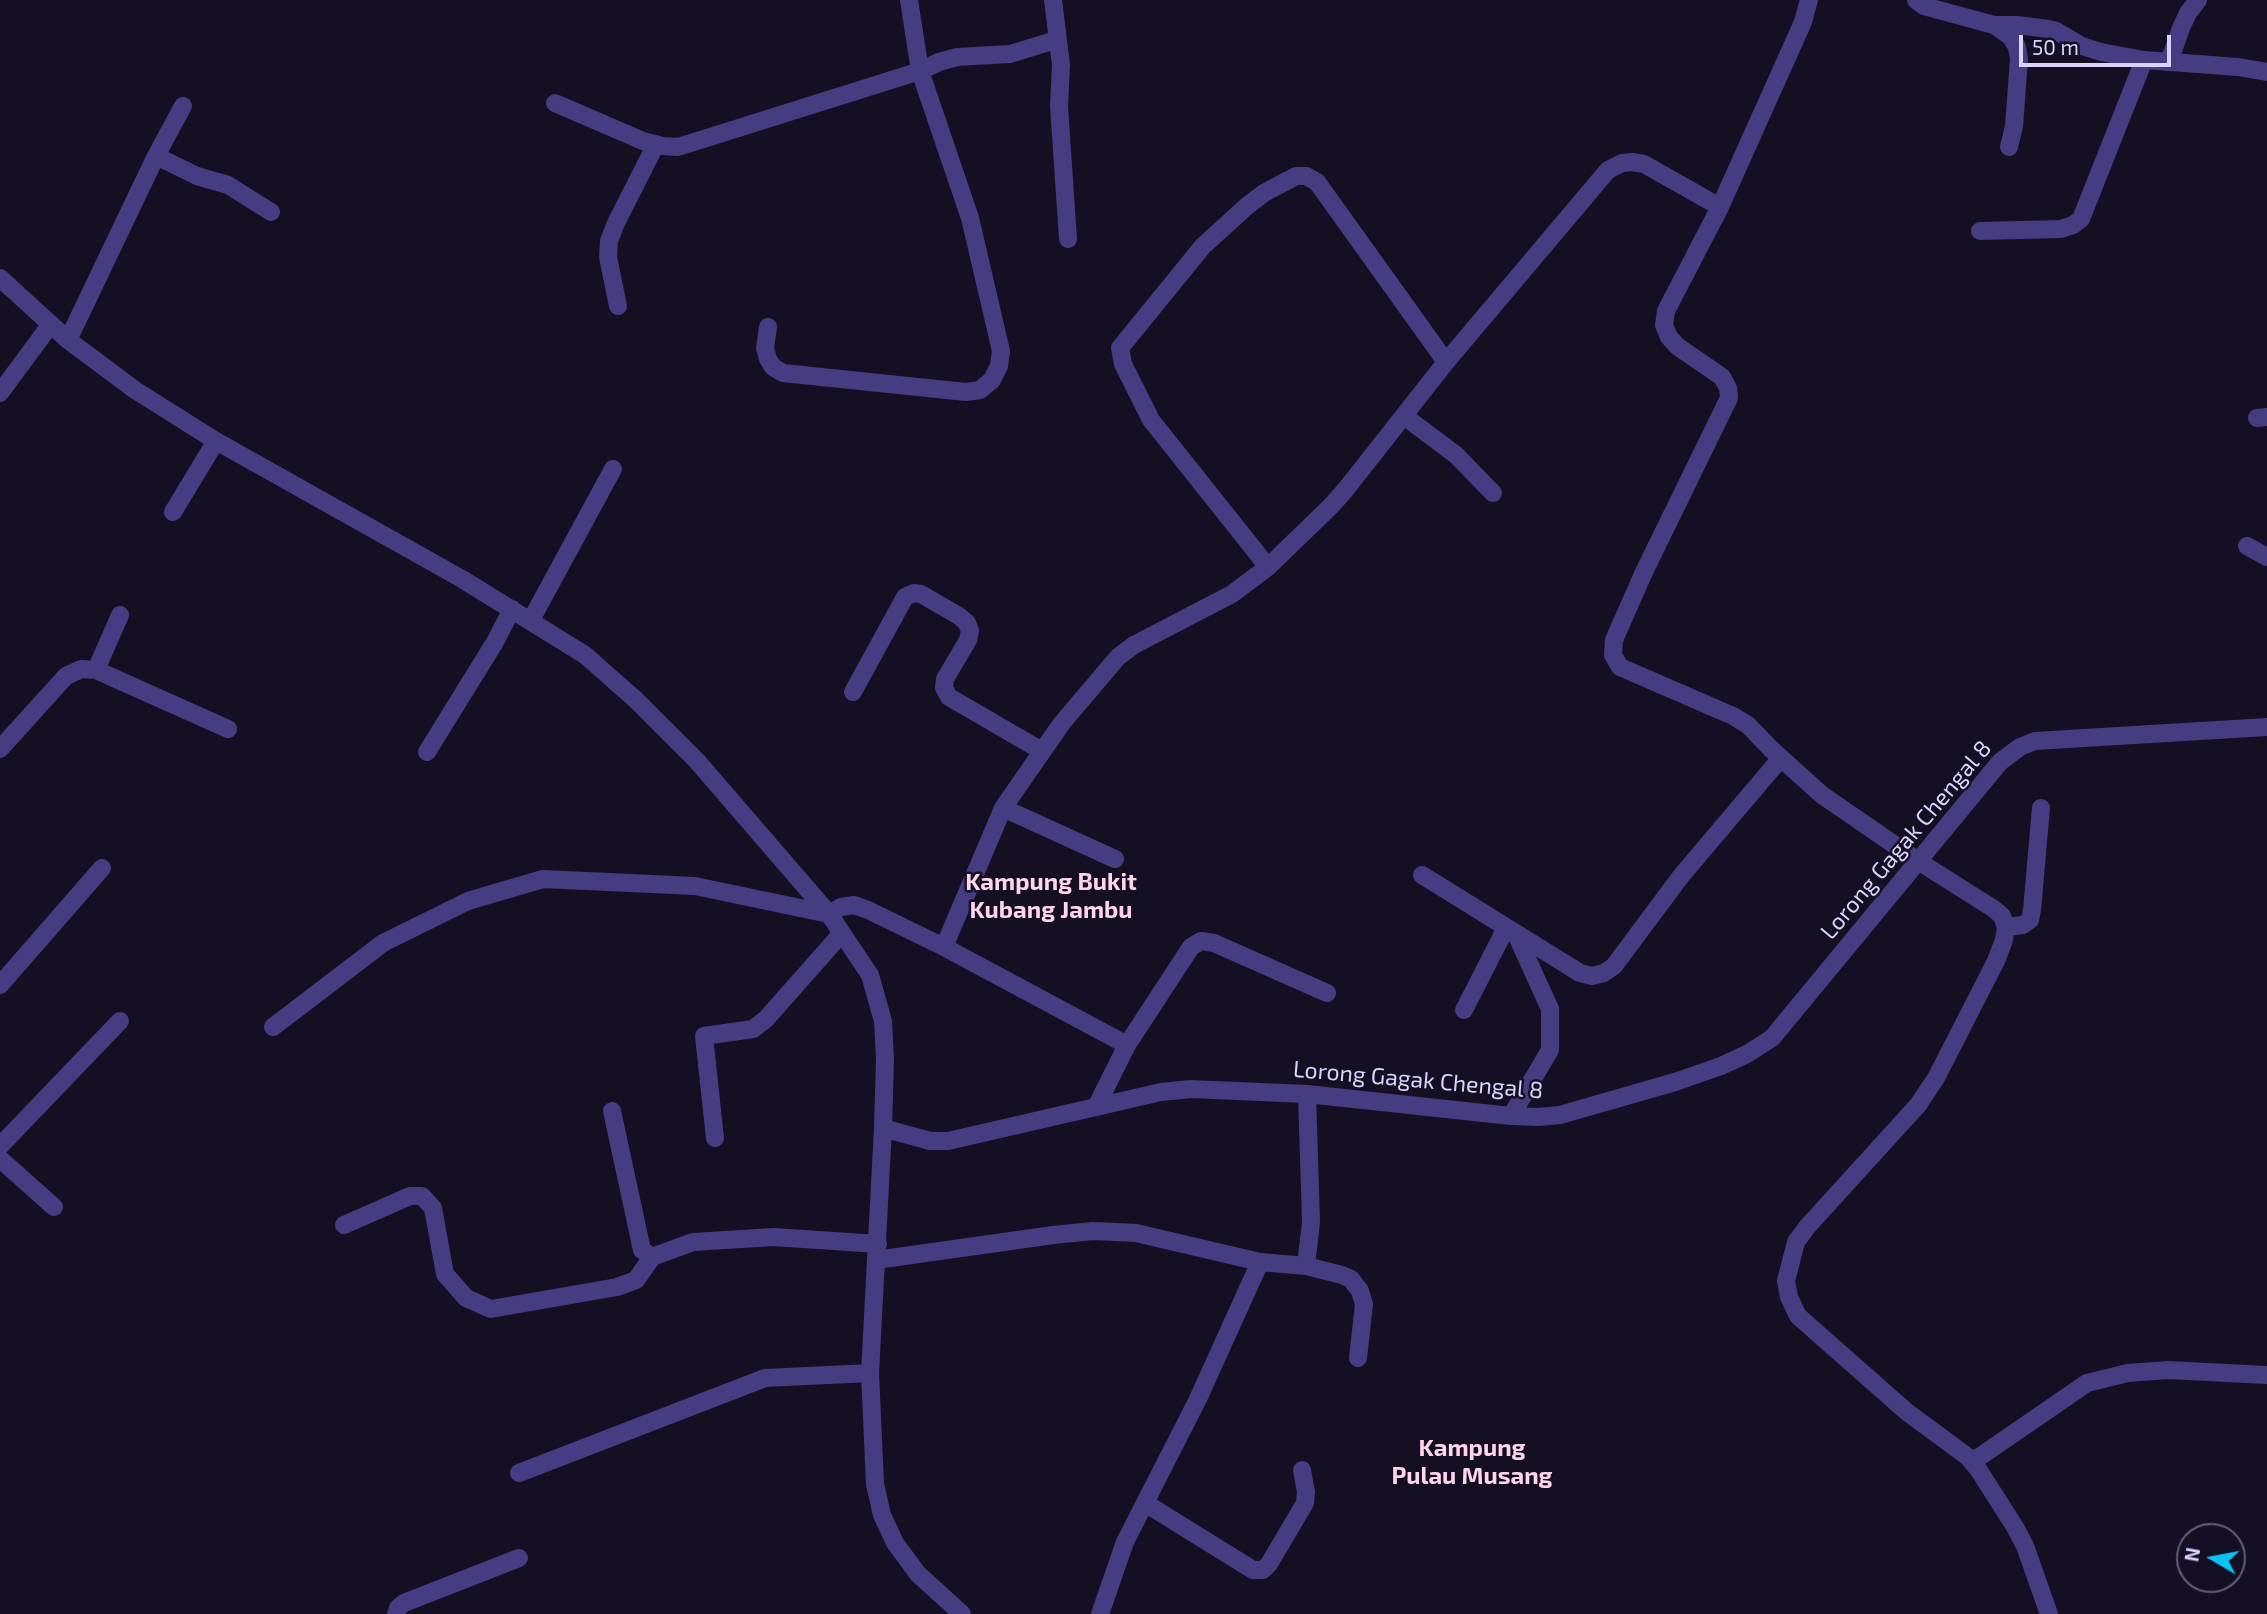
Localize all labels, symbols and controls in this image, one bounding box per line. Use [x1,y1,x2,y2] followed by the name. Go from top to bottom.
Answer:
[2022,21,2174,65] scale bar
[2032,34,2079,59] text: 50 m
[1815,735,1997,945] street label: Lorong Gagak Chengal 8
[965,868,1137,924] district label: Kampung Bukit Kubang Jambu
[1292,1055,1544,1105] street label: Lorong Gagak Chengal 8
[1391,1434,1553,1490] district label: Kampung Pulau Musang
[2176,1523,2246,1593] north arrow
[2179,1546,2204,1563] text: N

